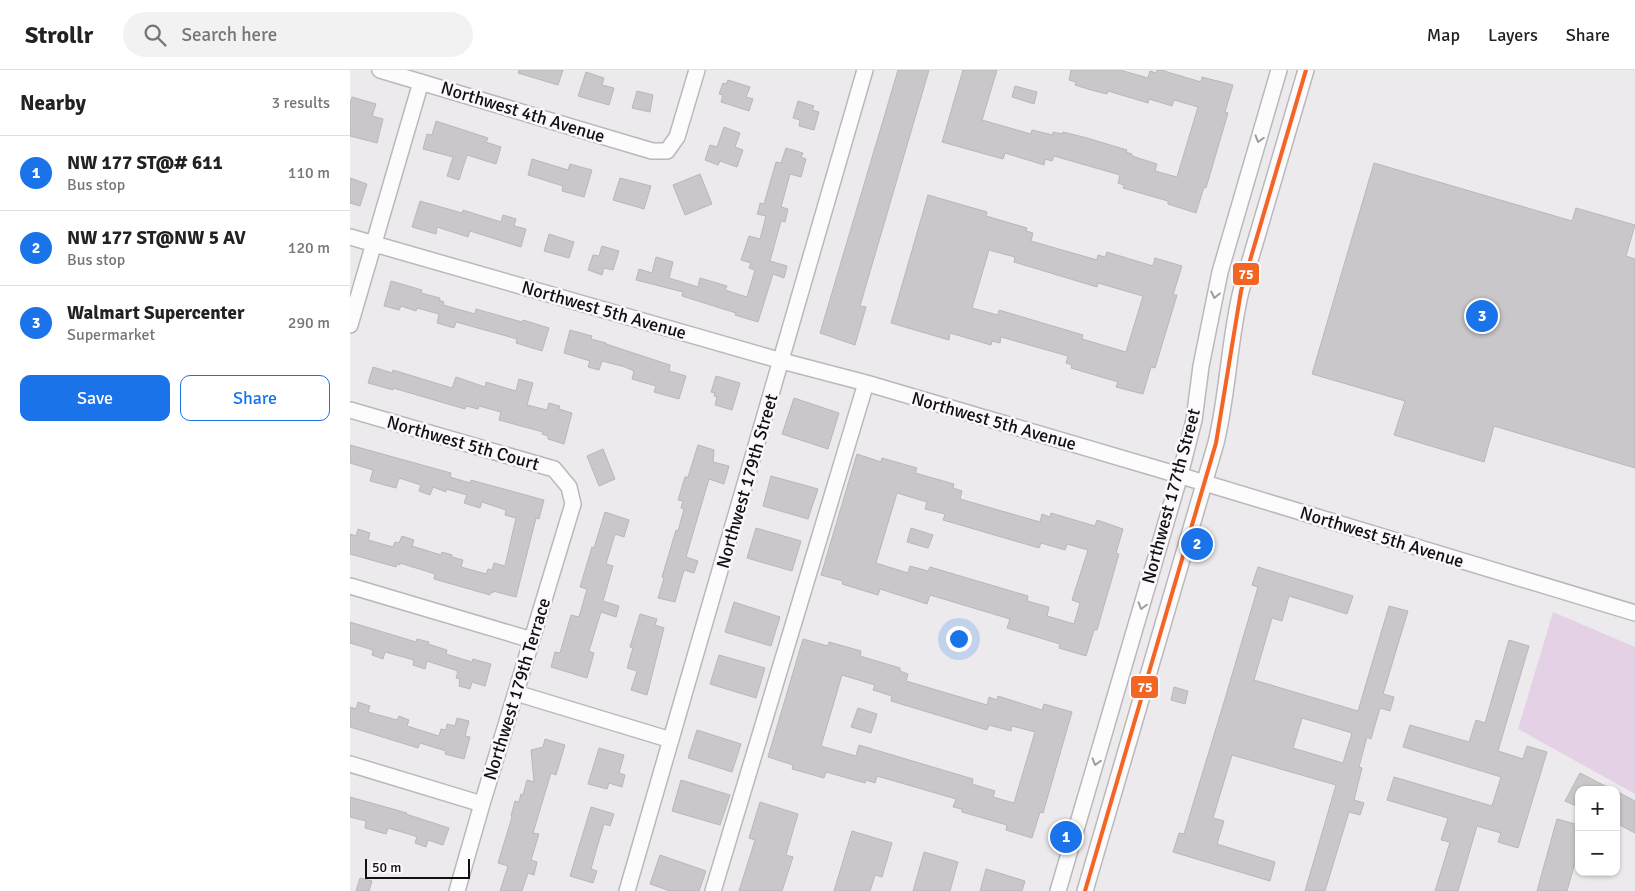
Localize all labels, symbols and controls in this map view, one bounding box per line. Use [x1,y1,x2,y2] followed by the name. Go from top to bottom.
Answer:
[123,12,473,57] search box
[25,20,93,50] text: Strollr
[141,21,169,49] icon: search
[181,23,277,47] text: Search here
[1427,24,1460,46] text: Map
[1488,24,1538,46] text: Layers
[1566,24,1610,46] text: Share
[438,77,608,147] street label: Northwest 4th Avenue
[20,90,86,116] text: Nearby
[271,93,330,113] text: 3 results
[1255,135,1265,143] one-way arrow
[67,151,223,175] text: NW 177 ST@# 611
[32,163,40,183] text: 1
[288,163,330,183] text: 110 m
[67,175,125,195] text: Bus stop
[67,226,246,250] text: NW 177 ST@NW 5 AV
[32,238,40,258] text: 2
[288,238,330,258] text: 120 m
[67,250,125,270] text: Bus stop
[1232,262,1260,286] line badge: 75
[1238,266,1254,283] text: 75
[519,276,689,344] street label: Northwest 5th Avenue
[1210,291,1221,300] one-way arrow
[1466,297,1498,335] pin: 3
[67,301,245,325] text: Walmart Supercenter
[32,313,40,333] text: 3
[288,313,330,333] text: 290 m
[67,325,155,345] text: Supermarket
[20,375,170,421] button: Save
[180,375,330,421] button: Share
[909,387,1079,455] street label: Northwest 5th Avenue
[712,391,782,571] street label: Northwest 179th Street
[1137,406,1205,586] street label: Northwest 177th Street
[384,411,542,475] street label: Northwest 5th Court
[1297,502,1467,572] street label: Northwest 5th Avenue
[1181,525,1213,563] pin: 2
[479,595,555,783] street label: Northwest 179th Terrace
[1137,602,1147,610] one-way arrow
[946,626,972,652] your location
[1130,675,1159,699] line badge: 75
[1137,679,1153,696] text: 75
[1092,758,1102,766] one-way arrow
[1575,786,1620,876] map controls
[1575,786,1620,831] button: +
[1050,818,1082,856] pin: 1
[1575,831,1620,876] button: −
[365,856,470,879] scale bar
[372,859,401,876] text: 50 m

